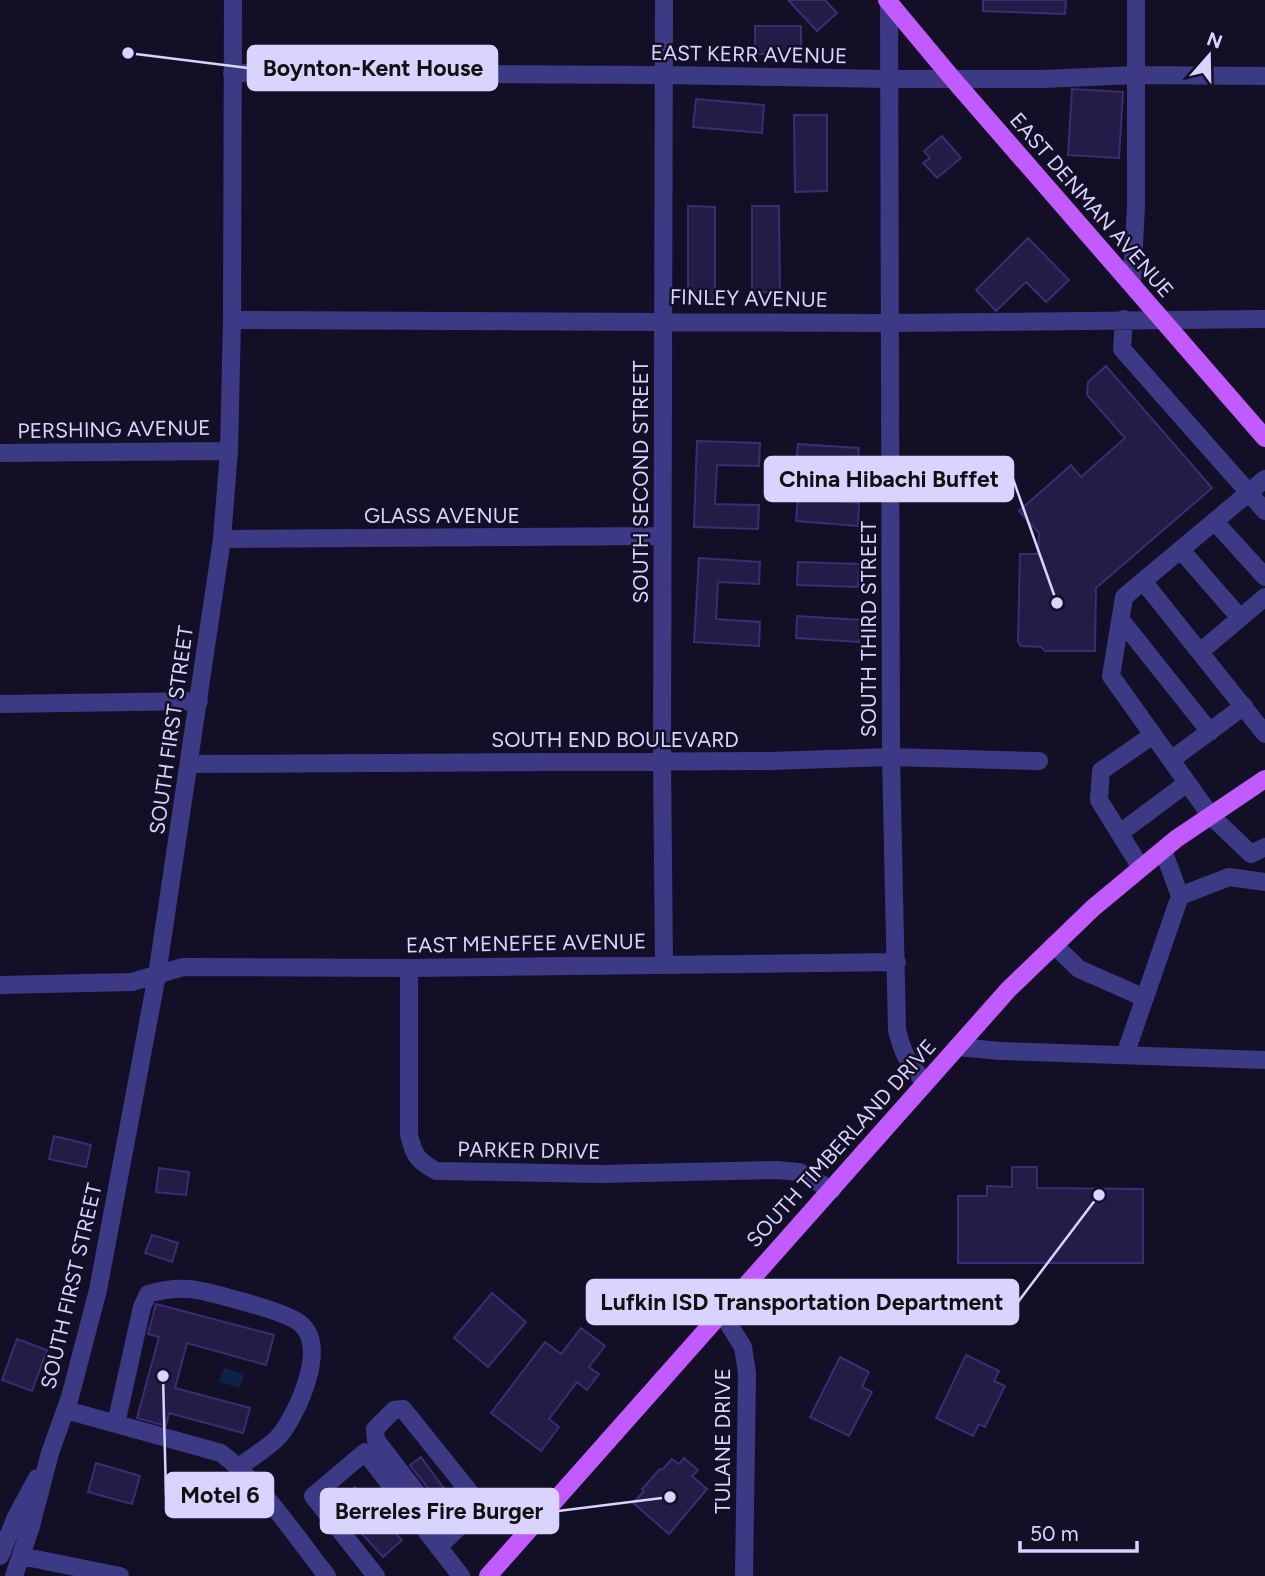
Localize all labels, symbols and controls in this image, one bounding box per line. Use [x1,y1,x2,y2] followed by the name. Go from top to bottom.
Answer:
[1174,21,1244,91] north arrow
[1204,27,1225,54] text: N
[650,40,848,68] street label: EAST KERR AVENUE
[248,46,497,90] callout: Boynton-Kent House
[263,54,483,82] text: Boynton-Kent House
[1005,107,1179,303] street label: EAST DENMAN AVENUE
[670,284,828,312] street label: FINLEY AVENUE
[628,360,653,604] street label: SOUTH SECOND STREET
[17,415,211,443] street label: PERSHING AVENUE
[765,457,1013,501] callout: China Hibachi Buffet
[779,465,999,493] text: China Hibachi Buffet
[364,503,520,528] street label: GLASS AVENUE
[856,520,881,737] street label: SOUTH THIRD STREET
[144,624,198,836] street label: SOUTH FIRST STREET
[491,727,739,752] street label: SOUTH END BOULEVARD
[406,928,646,958] street label: EAST MENEFEE AVENUE
[741,1034,941,1252] street label: SOUTH TIMBERLAND DRIVE
[457,1136,601,1164] street label: PARKER DRIVE
[35,1180,107,1391] street label: SOUTH FIRST STREET
[587,1280,1018,1324] callout: Lufkin ISD Transportation Department
[600,1288,1004,1316] text: Lufkin ISD Transportation Department
[710,1368,735,1514] street label: TULANE DRIVE
[166,1473,273,1517] callout: Motel 6
[180,1481,260,1509] text: Motel 6
[321,1489,558,1533] callout: Berreles Fire Burger
[335,1497,543,1525] text: Berreles Fire Burger
[1020,1510,1137,1554] scale bar
[1030,1521,1079,1546] text: 50 m

